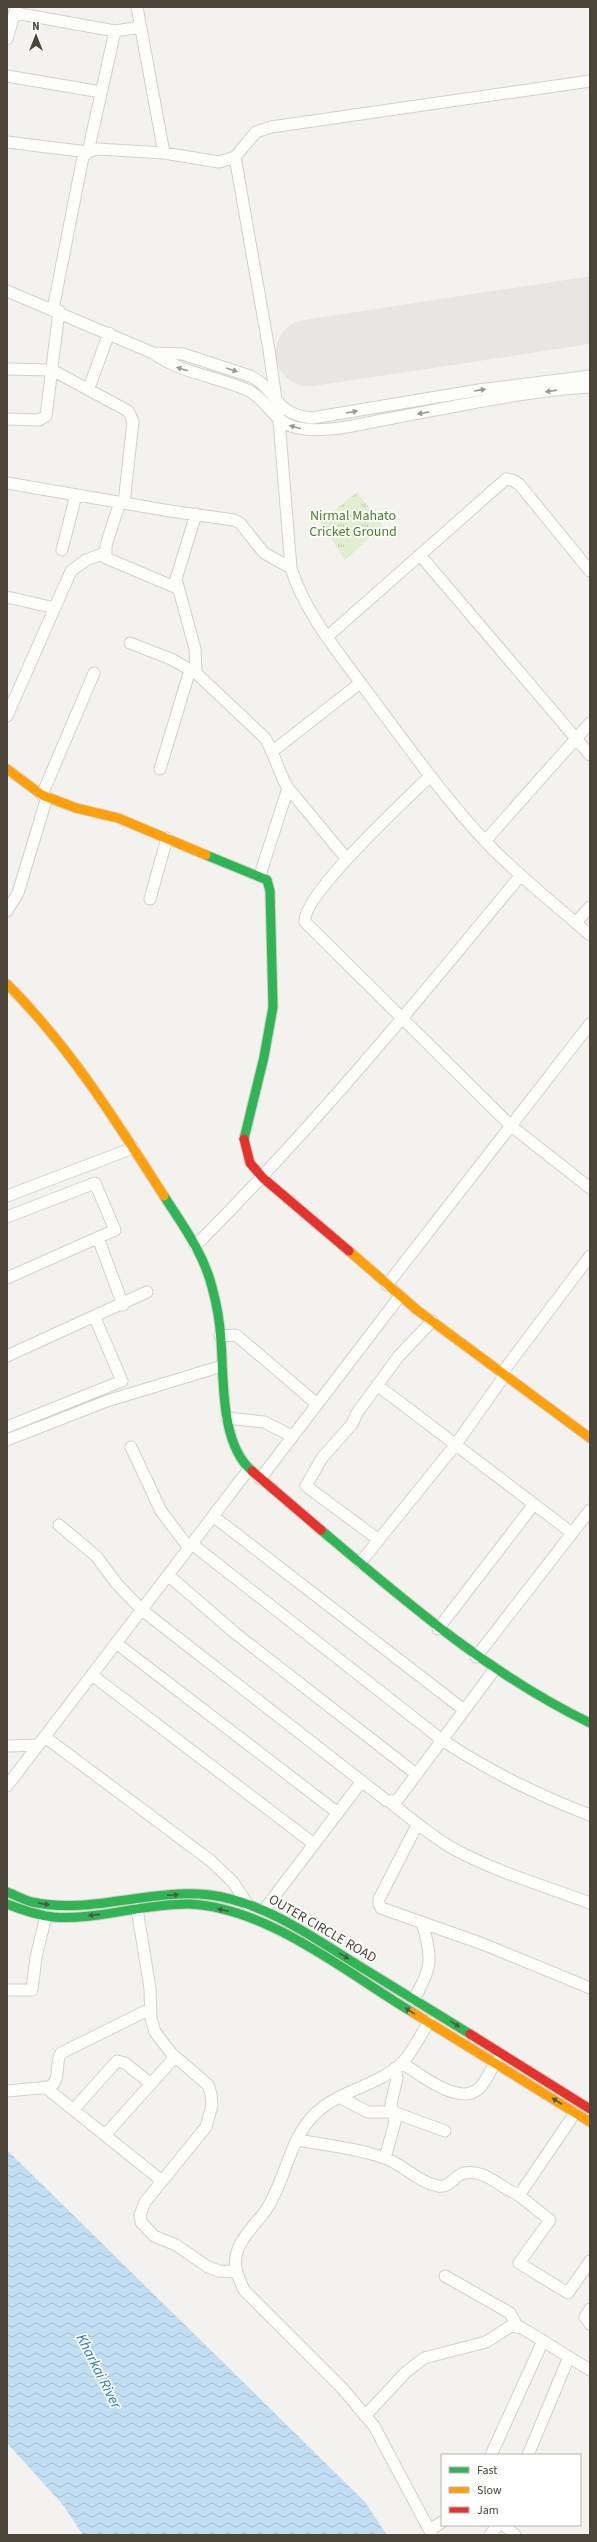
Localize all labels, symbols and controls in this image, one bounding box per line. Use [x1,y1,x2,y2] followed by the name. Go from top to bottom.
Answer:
[16,16,56,56] north arrow
[32,19,40,34] text: N
[176,366,188,372] one-way arrow
[226,367,238,373] one-way arrow
[474,387,486,393] one-way arrow
[545,388,557,394] one-way arrow
[346,409,358,415] one-way arrow
[417,410,429,416] one-way arrow
[288,424,300,430] one-way arrow
[309,506,397,542] park label: Nirmal Mahato Cricket Ground
[265,1890,380,1968] street label: OUTER CIRCLE ROAD
[167,1892,180,1898] one-way arrow
[38,1901,50,1907] one-way arrow
[217,1906,229,1912] one-way arrow
[88,1911,100,1918] one-way arrow
[339,1952,349,1960] one-way arrow
[405,2008,416,2015] one-way arrow
[449,2021,461,2028] one-way arrow
[551,2098,563,2105] one-way arrow
[71,2330,127,2413] water label: Kharkai River
[441,2454,581,2526] legend
[477,2462,497,2479] text: Fast
[477,2482,502,2499] text: Slow
[477,2502,499,2519] text: Jam

